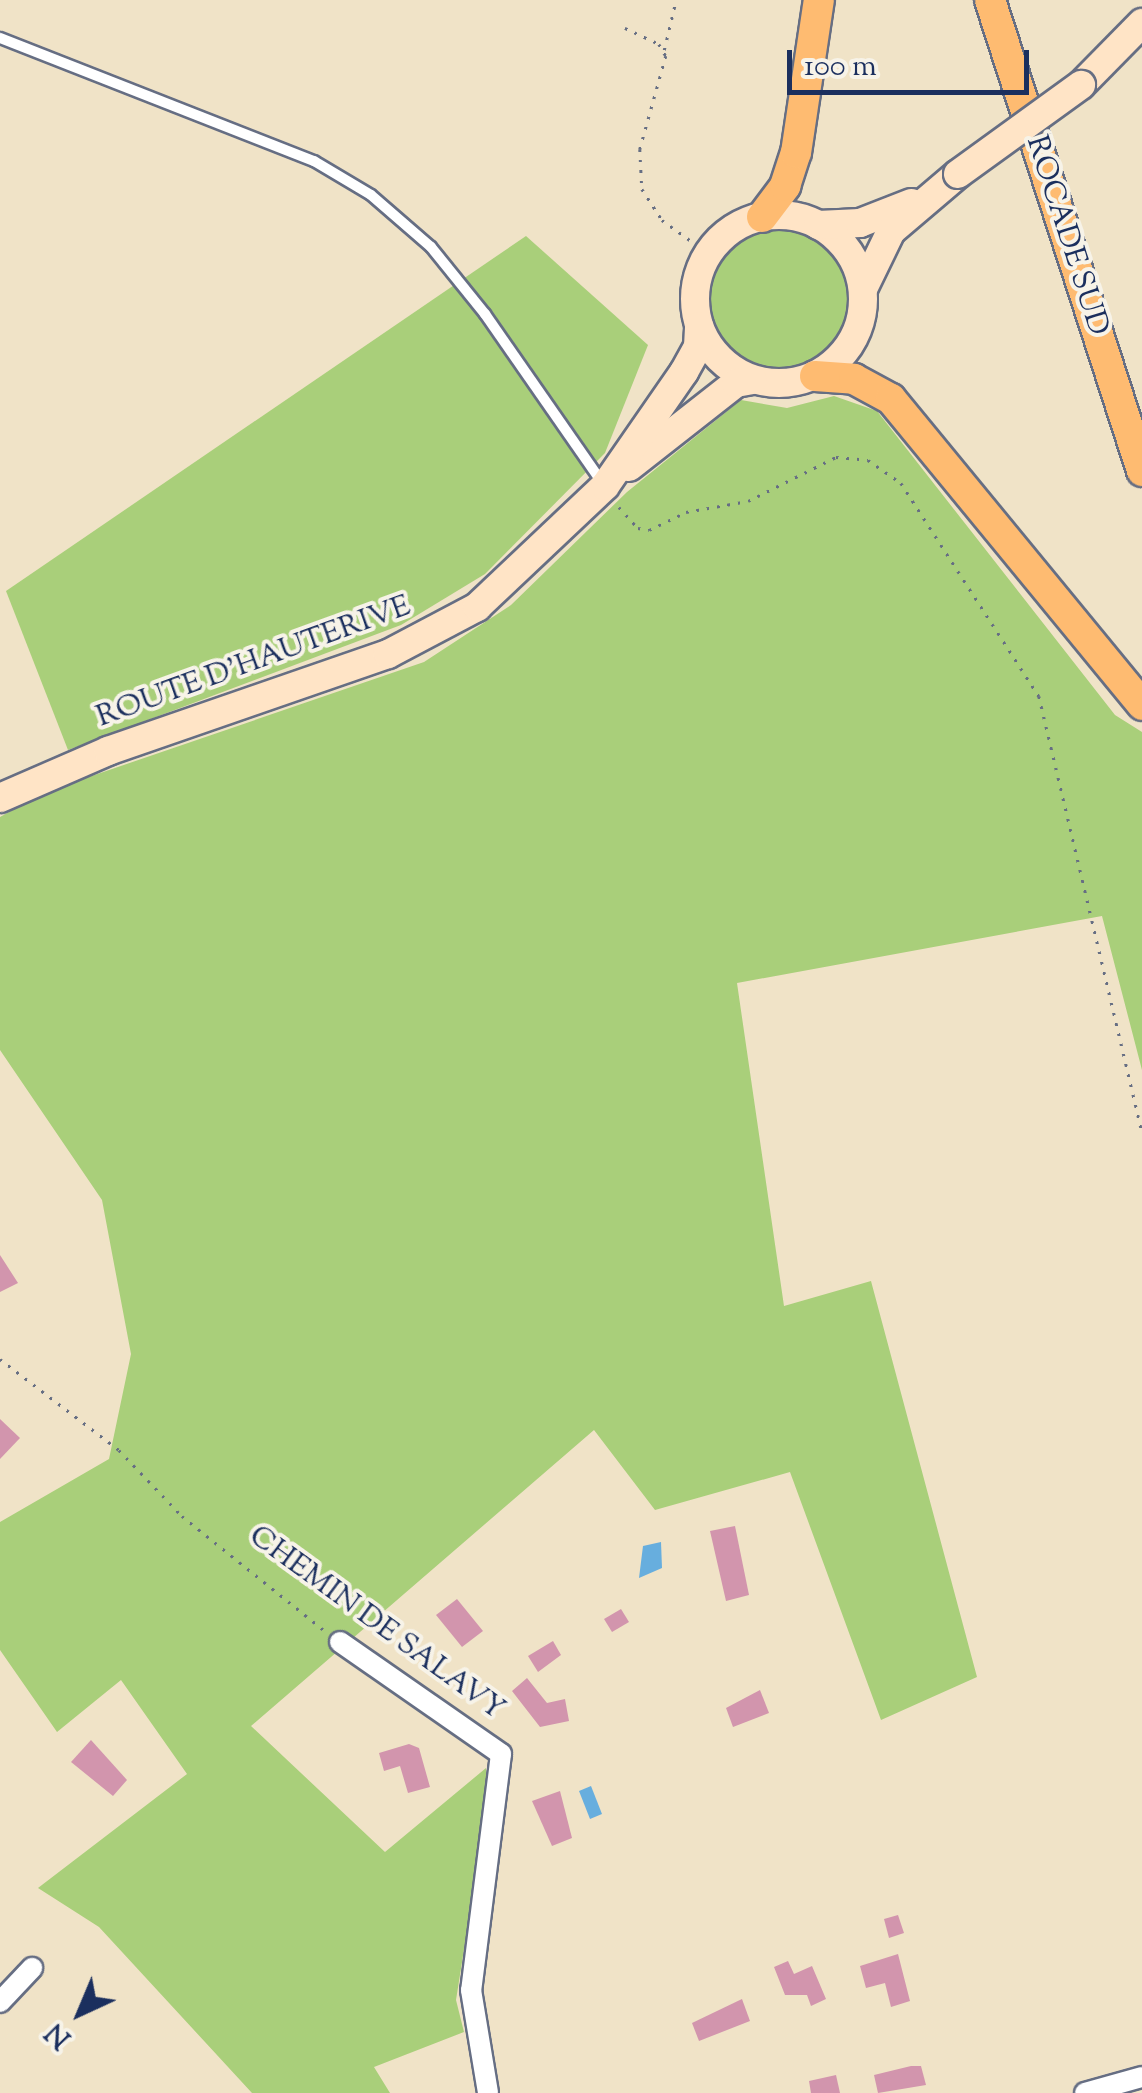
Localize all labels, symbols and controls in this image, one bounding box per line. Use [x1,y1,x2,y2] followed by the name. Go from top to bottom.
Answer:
[792,30,1034,92] scale bar
[804,46,877,89] text: 100 m
[1017,132,1115,340] street label: ROCADE SUD
[92,589,416,737] street label: ROUTE D'HAUTERIVE
[241,1519,511,1729] street label: CHEMIN DE SALAVY
[30,1963,130,2063] north arrow
[37,2012,81,2057] text: N

